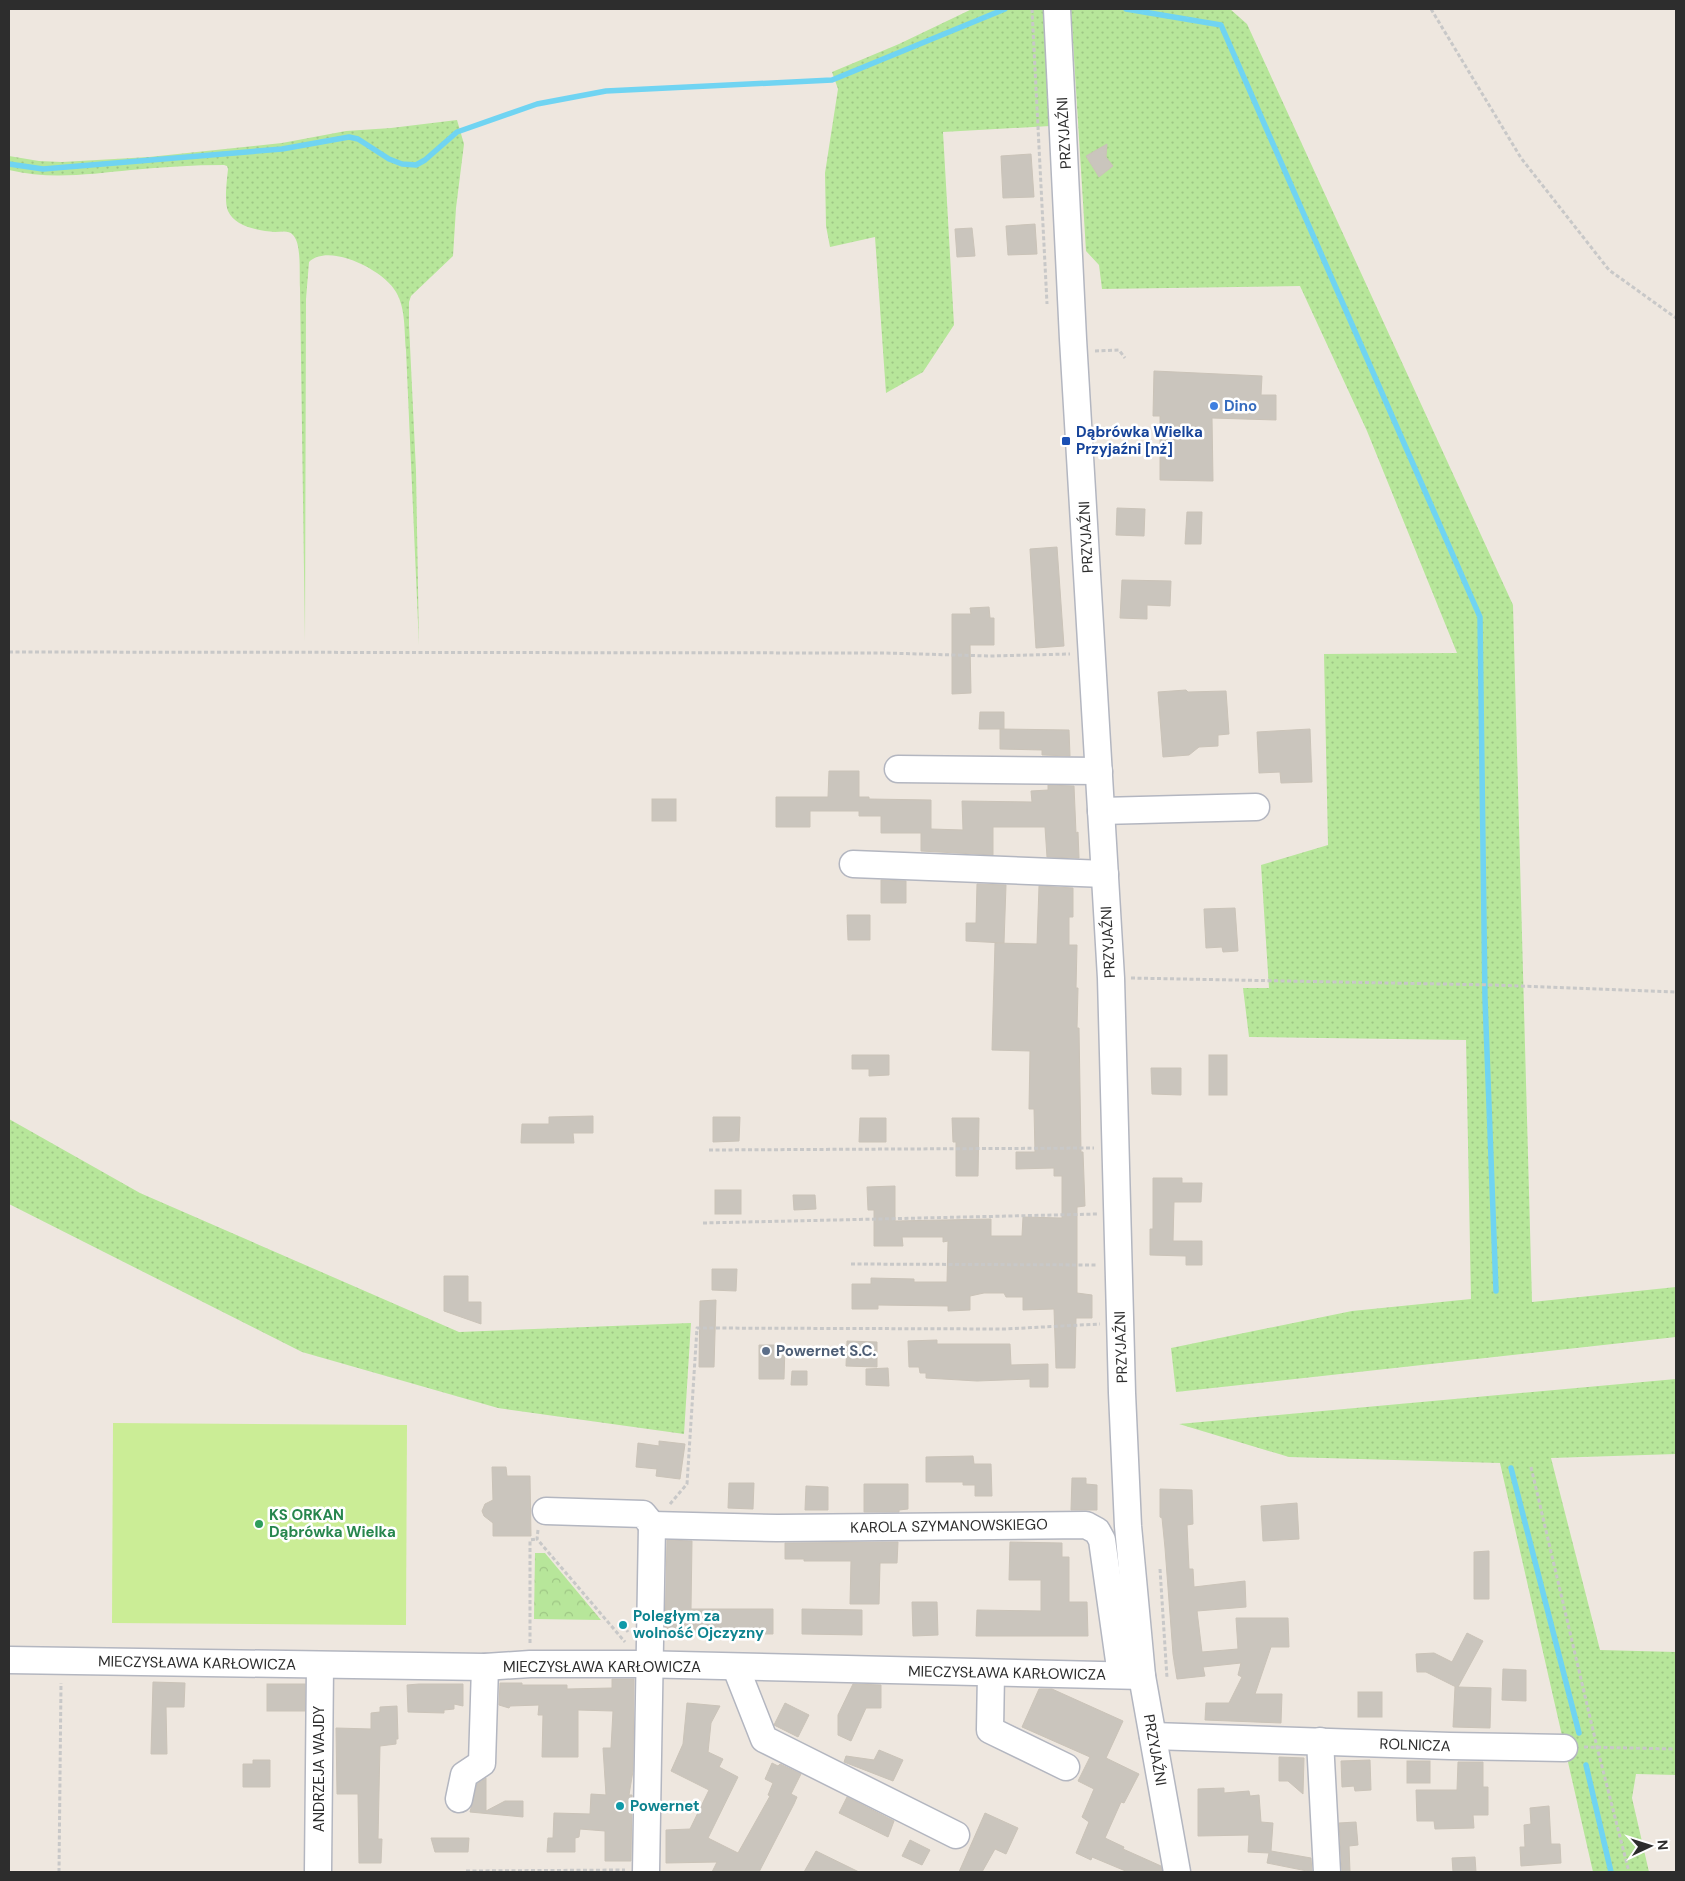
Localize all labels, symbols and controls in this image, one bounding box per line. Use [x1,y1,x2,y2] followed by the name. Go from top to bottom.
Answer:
[1052,96,1076,170] street label: PRZYJAŹNI
[1224,396,1257,416] place label: Dino
[1208,400,1220,412] marker: Dino
[1076,422,1203,459] place label: Dąbrówka Wielka Przyjaźni [nż]
[1060,435,1072,447] marker: Dąbrówka Wielka Przyjaźni [nż]
[1074,500,1098,574] street label: PRZYJAŹNI
[1096,905,1120,979] street label: PRZYJAŹNI
[1110,1311,1132,1383] street label: PRZYJAŹNI
[776,1341,877,1361] place label: Powernet S.C.
[760,1345,772,1357] marker: Powernet S.C.
[269,1505,396,1542] place label: KS ORKAN Dąbrówka Wielka
[850,1514,1048,1538] street label: KAROLA SZYMANOWSKIEGO
[253,1518,265,1530] marker: KS ORKAN Dąbrówka Wielka
[633,1606,764,1643] place label: Poległym za wolność Ojczyzny
[617,1619,629,1631] marker: Poległym za wolność Ojczyzny
[98,1651,296,1675] street label: MIECZYSŁAWA KARŁOWICZA
[503,1657,701,1677] street label: MIECZYSŁAWA KARŁOWICZA
[908,1661,1106,1685] street label: MIECZYSŁAWA KARŁOWICZA
[309,1706,329,1832] street label: ANDRZEJA WAJDY
[1139,1713,1171,1787] street label: PRZYJAŹNI
[1379,1734,1451,1756] street label: ROLNICZA
[630,1796,700,1816] place label: Powernet
[614,1800,626,1812] marker: Powernet
[1625,1821,1675,1871] north arrow
[1654,1839,1672,1851] text: N

